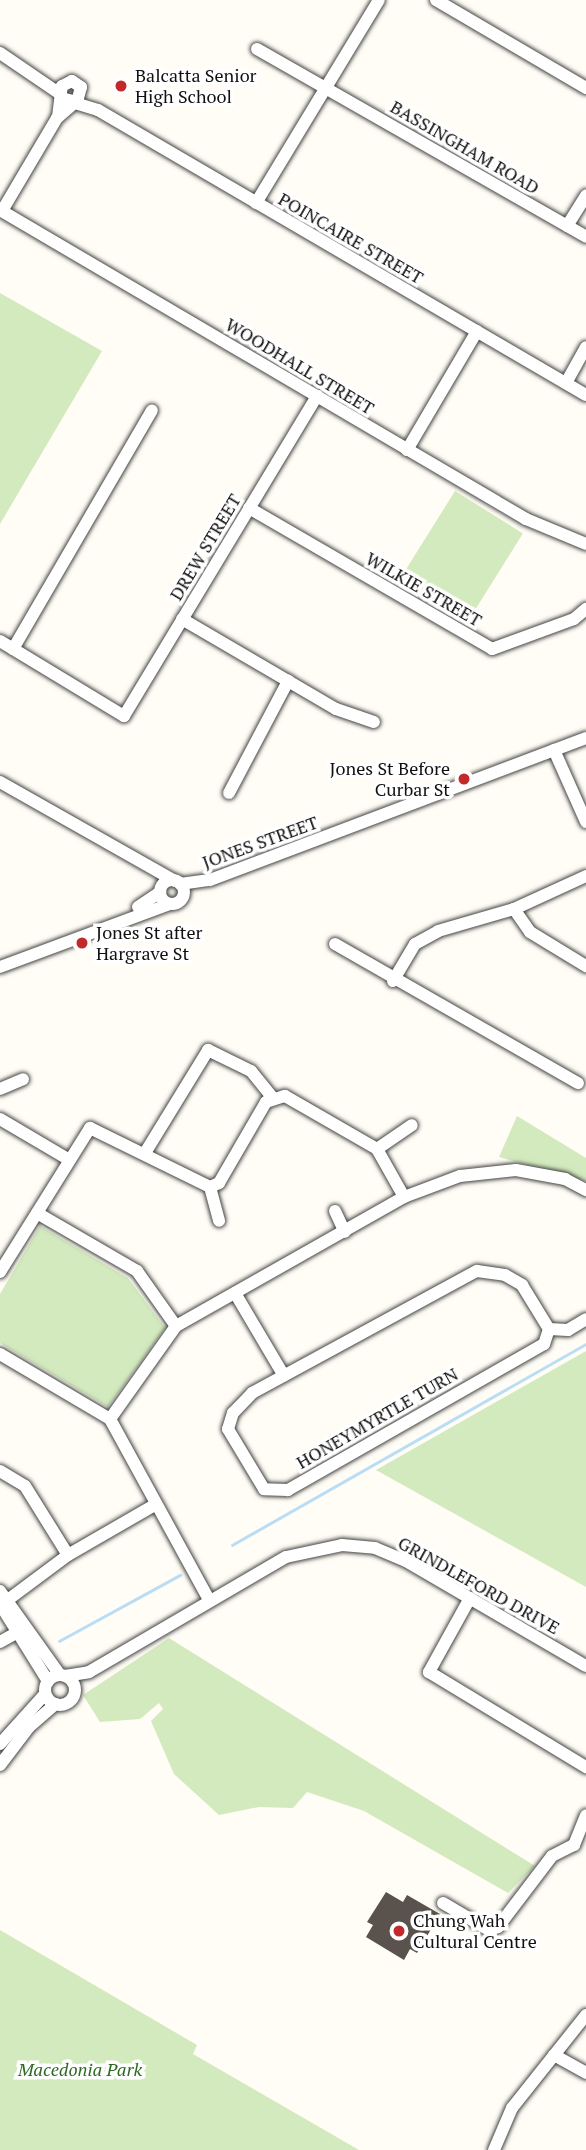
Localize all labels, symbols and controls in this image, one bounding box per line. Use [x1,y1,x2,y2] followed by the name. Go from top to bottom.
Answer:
[135,65,257,108] place label: Balcatta Senior High School
[113,78,129,94] marker: Balcatta Senior High School
[387,96,543,198] street label: BASSINGHAM ROAD
[275,188,427,288] street label: POINCAIRE STREET
[222,313,378,419] street label: WOODHALL STREET
[165,490,245,604] street label: DREW STREET
[362,547,486,631] street label: WILKIE STREET
[329,758,450,800] place label: Jones St Before Curbar St
[456,771,472,787] marker: Jones St Before Curbar St
[199,811,321,873] street label: JONES STREET
[96,922,202,964] place label: Jones St after Hargrave St
[74,935,90,951] marker: Jones St after Hargrave St
[292,1363,462,1473] street label: HONEYMYRTLE TURN
[394,1532,564,1638] street label: GRINDLEFORD DRIVE
[413,1910,537,1952] place label: Chung Wah Cultural Centre
[391,1923,407,1939] marker: Chung Wah Cultural Centre
[18,2058,142,2080] park label: Macedonia Park

